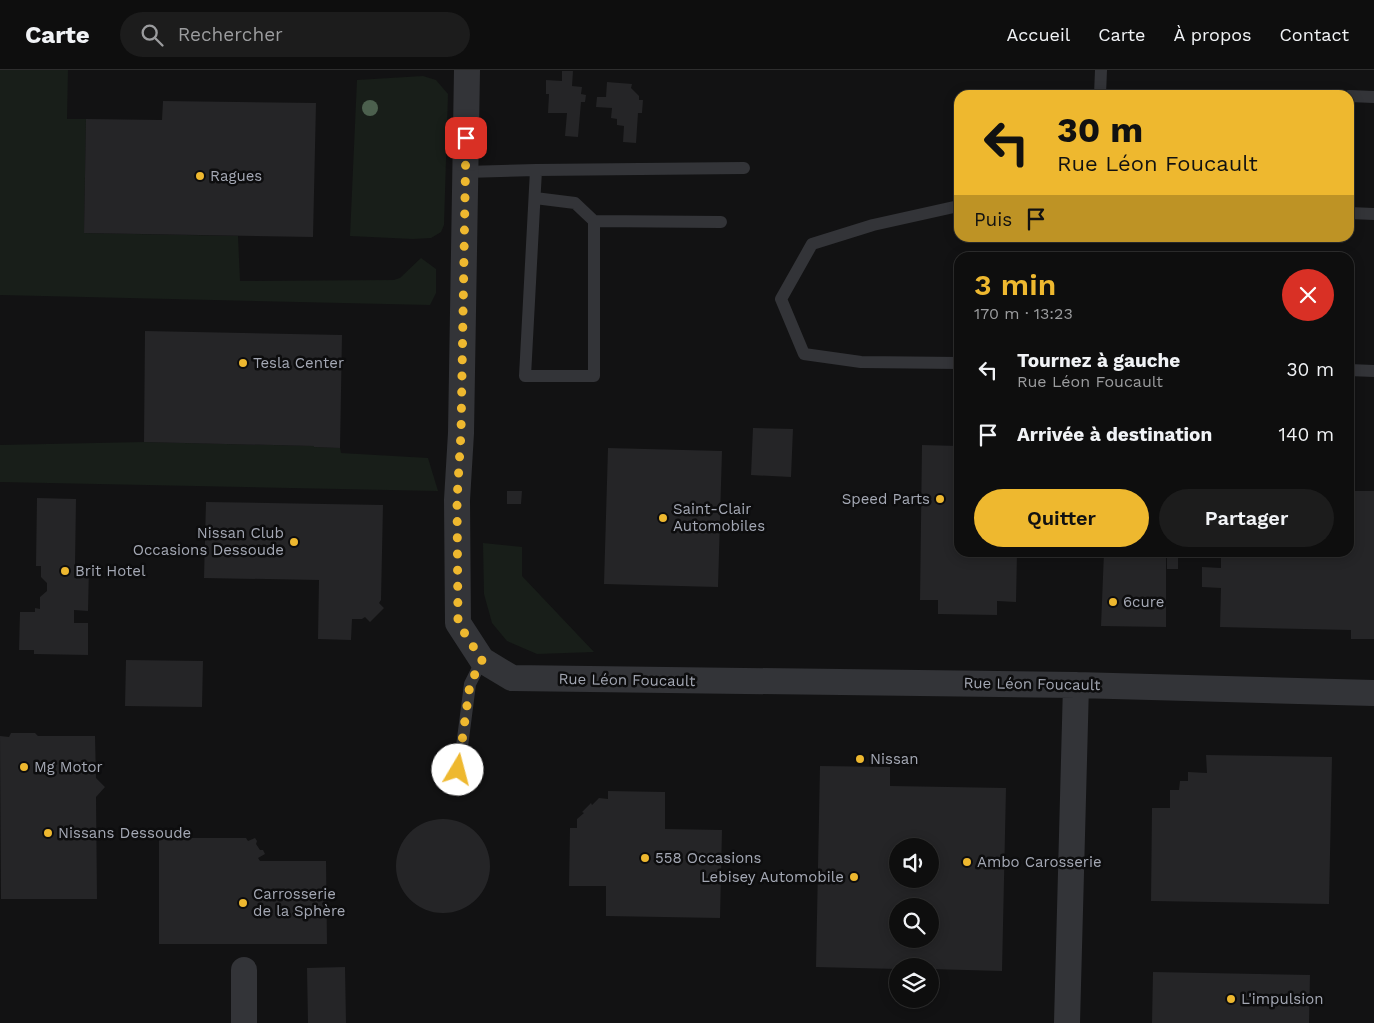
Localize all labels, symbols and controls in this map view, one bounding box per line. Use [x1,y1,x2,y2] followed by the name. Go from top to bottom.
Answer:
[120,12,470,57] search box
[25,21,90,49] text: Carte
[138,21,166,49] icon: search
[178,23,283,46] text: Rechercher
[1007,24,1070,45] text: Accueil
[1098,24,1145,45] text: Carte
[1173,24,1251,45] text: À propos
[1279,24,1349,45] text: Contact
[1057,109,1143,151] text: 30 m
[974,110,1039,175] icon: left
[445,117,487,159] pin
[452,124,480,152] icon: arrive
[1057,151,1258,176] text: Rue Léon Foucault
[210,167,262,185] place label: Ragues
[194,170,206,182] marker: Ragues
[1022,205,1050,233] icon: arrive
[974,208,1012,231] text: Puis
[974,267,1056,302] text: 3 min
[1282,269,1334,321] button: close
[974,304,1073,323] text: 170 m · 13:23
[1017,349,1180,372] text: Tournez à gauche
[253,354,344,372] place label: Tesla Center
[974,356,1002,384] icon: left
[237,357,249,369] marker: Tesla Center
[1287,358,1334,381] text: 30 m
[1017,372,1163,391] text: Rue Léon Foucault
[974,421,1002,449] icon: arrive
[1017,423,1212,446] text: Arrivée à destination
[1279,423,1334,446] text: 140 m
[974,489,1149,547] button: Quitter
[1159,489,1334,547] button: Partager
[842,490,930,508] place label: Speed Parts
[934,493,946,505] marker: Speed Parts
[673,500,765,535] place label: Saint-Clair Automobiles
[657,512,669,524] marker: Saint-Clair Automobiles
[133,524,284,559] place label: Nissan Club Occasions Dessoude
[288,536,300,548] marker: Nissan Club Occasions Dessoude
[75,562,146,580] place label: Brit Hotel
[59,565,71,577] marker: Brit Hotel
[1123,593,1164,611] place label: 6cure
[1107,596,1119,608] marker: 6cure
[558,670,696,690] street label: Rue Léon Foucault
[963,674,1101,694] street label: Rue Léon Foucault
[431,743,483,795] position arrow
[870,750,919,768] place label: Nissan
[854,753,866,765] marker: Nissan
[34,758,103,776] place label: Mg Motor
[18,761,30,773] marker: Mg Motor
[58,824,191,842] place label: Nissans Dessoude
[42,827,54,839] marker: Nissans Dessoude
[889,838,939,1008] map controls
[889,838,939,888] button: sound
[655,849,762,867] place label: 558 Occasions
[639,852,651,864] marker: 558 Occasions
[977,853,1102,871] place label: Ambo Carosserie
[961,856,973,868] marker: Ambo Carosserie
[701,868,844,886] place label: Lebisey Automobile
[848,871,860,883] marker: Lebisey Automobile
[253,885,345,920] place label: Carrosserie de la Sphère
[237,897,249,909] marker: Carrosserie de la Sphère
[889,898,939,948] button: search
[889,958,939,1008] button: layers
[1241,990,1323,1008] place label: L'impulsion
[1225,993,1237,1005] marker: L'impulsion

